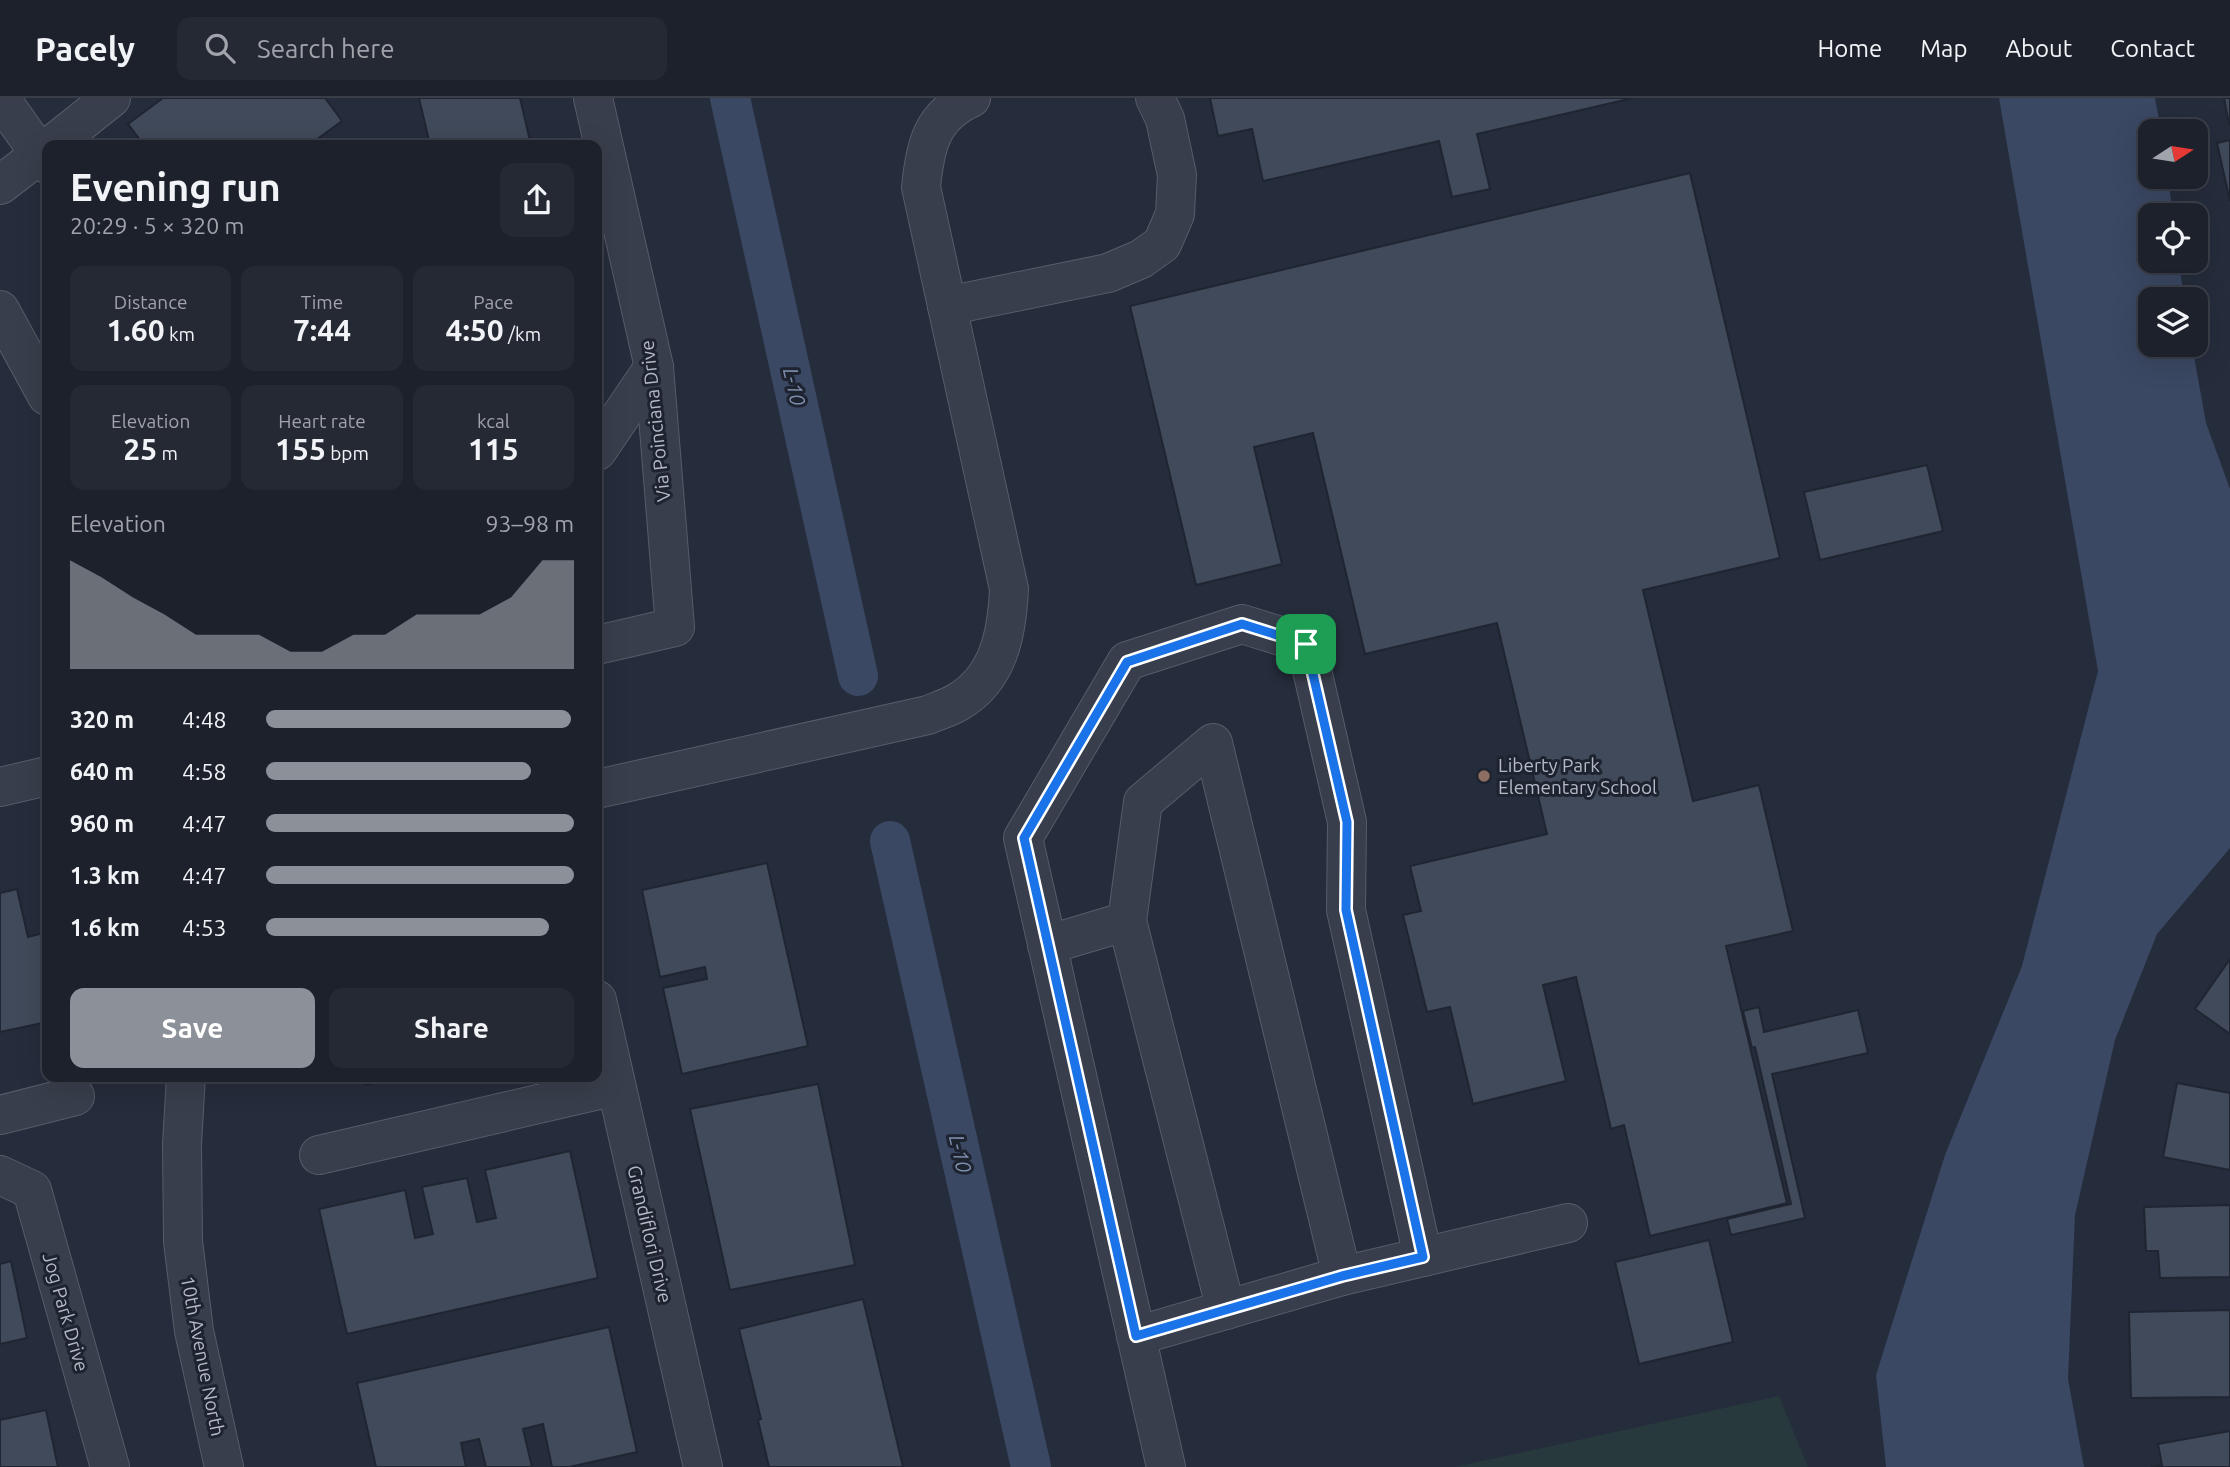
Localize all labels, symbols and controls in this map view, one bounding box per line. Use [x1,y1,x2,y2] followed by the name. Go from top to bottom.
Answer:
[177,17,667,80] search box
[201,29,239,67] icon: search
[35,30,135,67] text: Pacely
[257,34,395,63] text: Search here
[1817,35,1882,62] text: Home
[1920,35,1967,62] text: Map
[2005,35,2072,62] text: About
[2110,35,2195,62] text: Contact
[2138,119,2208,189] north arrow
[2138,119,2208,357] map controls
[500,163,574,237] button: share
[70,166,281,208] text: Evening run
[2138,203,2208,273] button: locate
[70,213,244,238] text: 20:29 · 5 × 320 m
[2138,287,2208,357] button: layers
[114,291,187,313] text: Distance
[301,291,343,313] text: Time
[473,291,513,313] text: Pace
[106,313,165,347] text: 1.60
[293,313,351,347] text: 7:44
[446,313,504,347] text: 4:50
[165,323,195,345] text: km
[504,323,541,345] text: /km
[636,339,674,503] street label: Via Poinciana Drive
[779,365,811,408] water label: L-10
[111,410,190,432] text: Elevation
[278,410,366,432] text: Heart rate
[477,410,510,432] text: kcal
[123,432,157,466] text: 25
[275,432,326,466] text: 155
[468,432,519,466] text: 115
[157,442,178,464] text: m
[326,442,369,464] text: bpm
[70,511,166,536] text: Elevation
[486,511,574,536] text: 93–98 m
[1276,614,1336,674] pin
[1287,625,1325,663] icon: arrive
[70,707,134,732] text: 320 m
[182,707,227,732] text: 4:48
[1498,754,1657,798] place label: Liberty Park Elementary School
[70,759,134,784] text: 640 m
[182,759,227,784] text: 4:58
[1476,768,1492,784] marker: Liberty Park Elementary School
[70,811,134,836] text: 960 m
[182,811,227,836] text: 4:47
[70,863,140,888] text: 1.3 km
[182,863,227,888] text: 4:47
[70,915,140,940] text: 1.6 km
[182,915,227,940] text: 4:53
[70,988,315,1068] button: Save
[329,988,574,1068] button: Share
[945,1132,977,1175] water label: L-10
[623,1163,677,1305] street label: Grandiflori Drive
[39,1250,93,1374] street label: Jog Park Drive
[177,1274,229,1438] street label: 10th Avenue North

